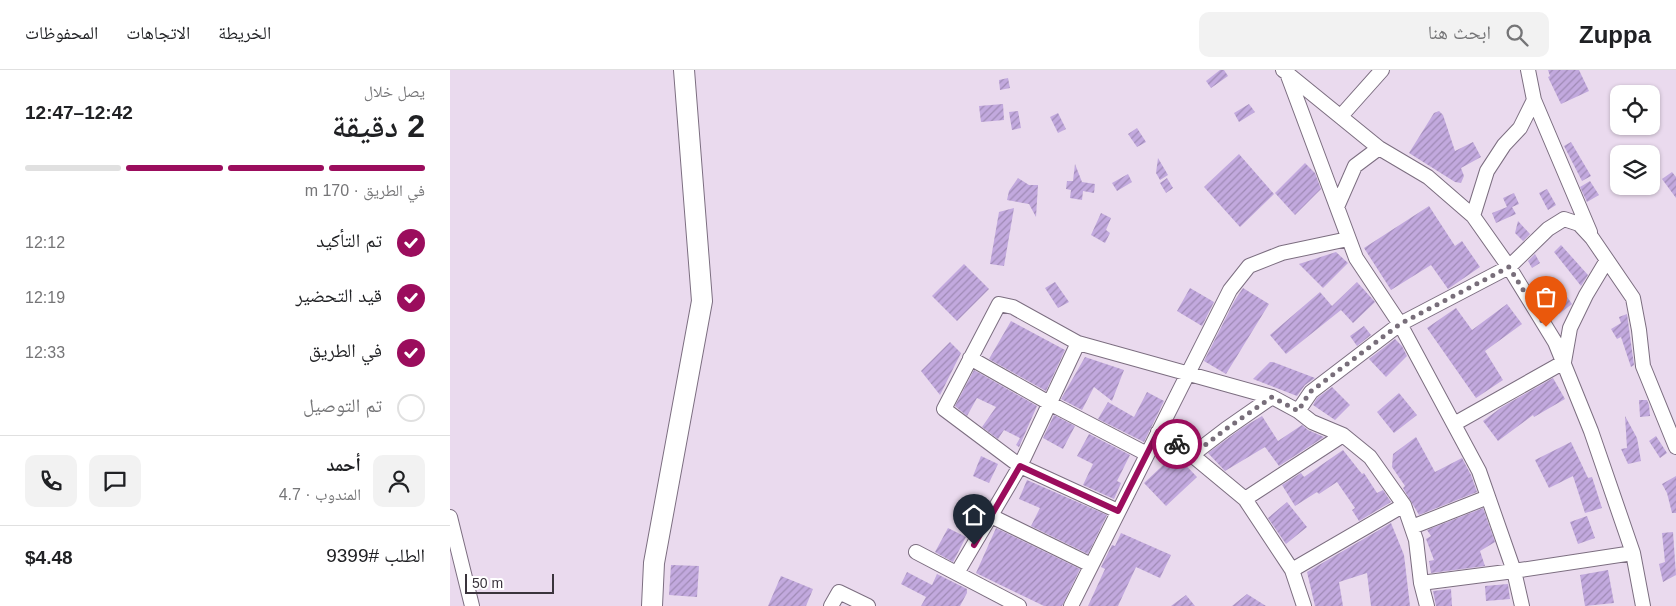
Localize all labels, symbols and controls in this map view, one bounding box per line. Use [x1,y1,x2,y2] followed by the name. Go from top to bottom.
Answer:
[1199,12,1549,57] search box
[1503,21,1531,49] icon: search
[1579,21,1651,48] text: Zuppa
[1428,22,1491,43] text: ابحث هنا
[25,23,98,43] text: المحفوظات
[126,23,190,43] text: الاتجاهات
[218,23,271,43] text: الخريطة
[364,83,425,100] text: يصل خلال
[1610,85,1660,195] map controls
[1610,85,1660,135] button: locate
[25,102,133,123] text: 12:42–12:47
[332,108,425,144] text: 2 دقيقة
[1610,145,1660,195] button: layers
[305,182,425,199] text: في الطريق · 170 m
[397,229,425,257] icon: check
[316,230,382,251] text: تم التأكيد
[25,234,65,251] text: 12:12
[1525,276,1567,327] pin
[1532,283,1560,311] icon: bag
[397,284,425,312] icon: check
[296,285,382,306] text: قيد التحضير
[25,289,65,306] text: 12:19
[397,339,425,367] icon: check
[309,340,382,361] text: في الطريق
[25,344,65,361] text: 12:33
[303,395,382,416] text: تم التوصيل
[1152,419,1202,469] courier
[1163,430,1191,458] icon: bike
[326,454,361,475] text: أحمد
[25,455,77,507] button: phone
[89,455,141,507] button: chat
[373,455,425,507] button: person
[279,486,361,503] text: المندوب · 4.7
[953,494,995,545] pin
[960,501,988,529] icon: home
[326,545,425,566] text: الطلب #9399
[25,547,73,568] text: $4.48
[465,571,554,594] scale bar
[472,575,503,591] text: 50 m

